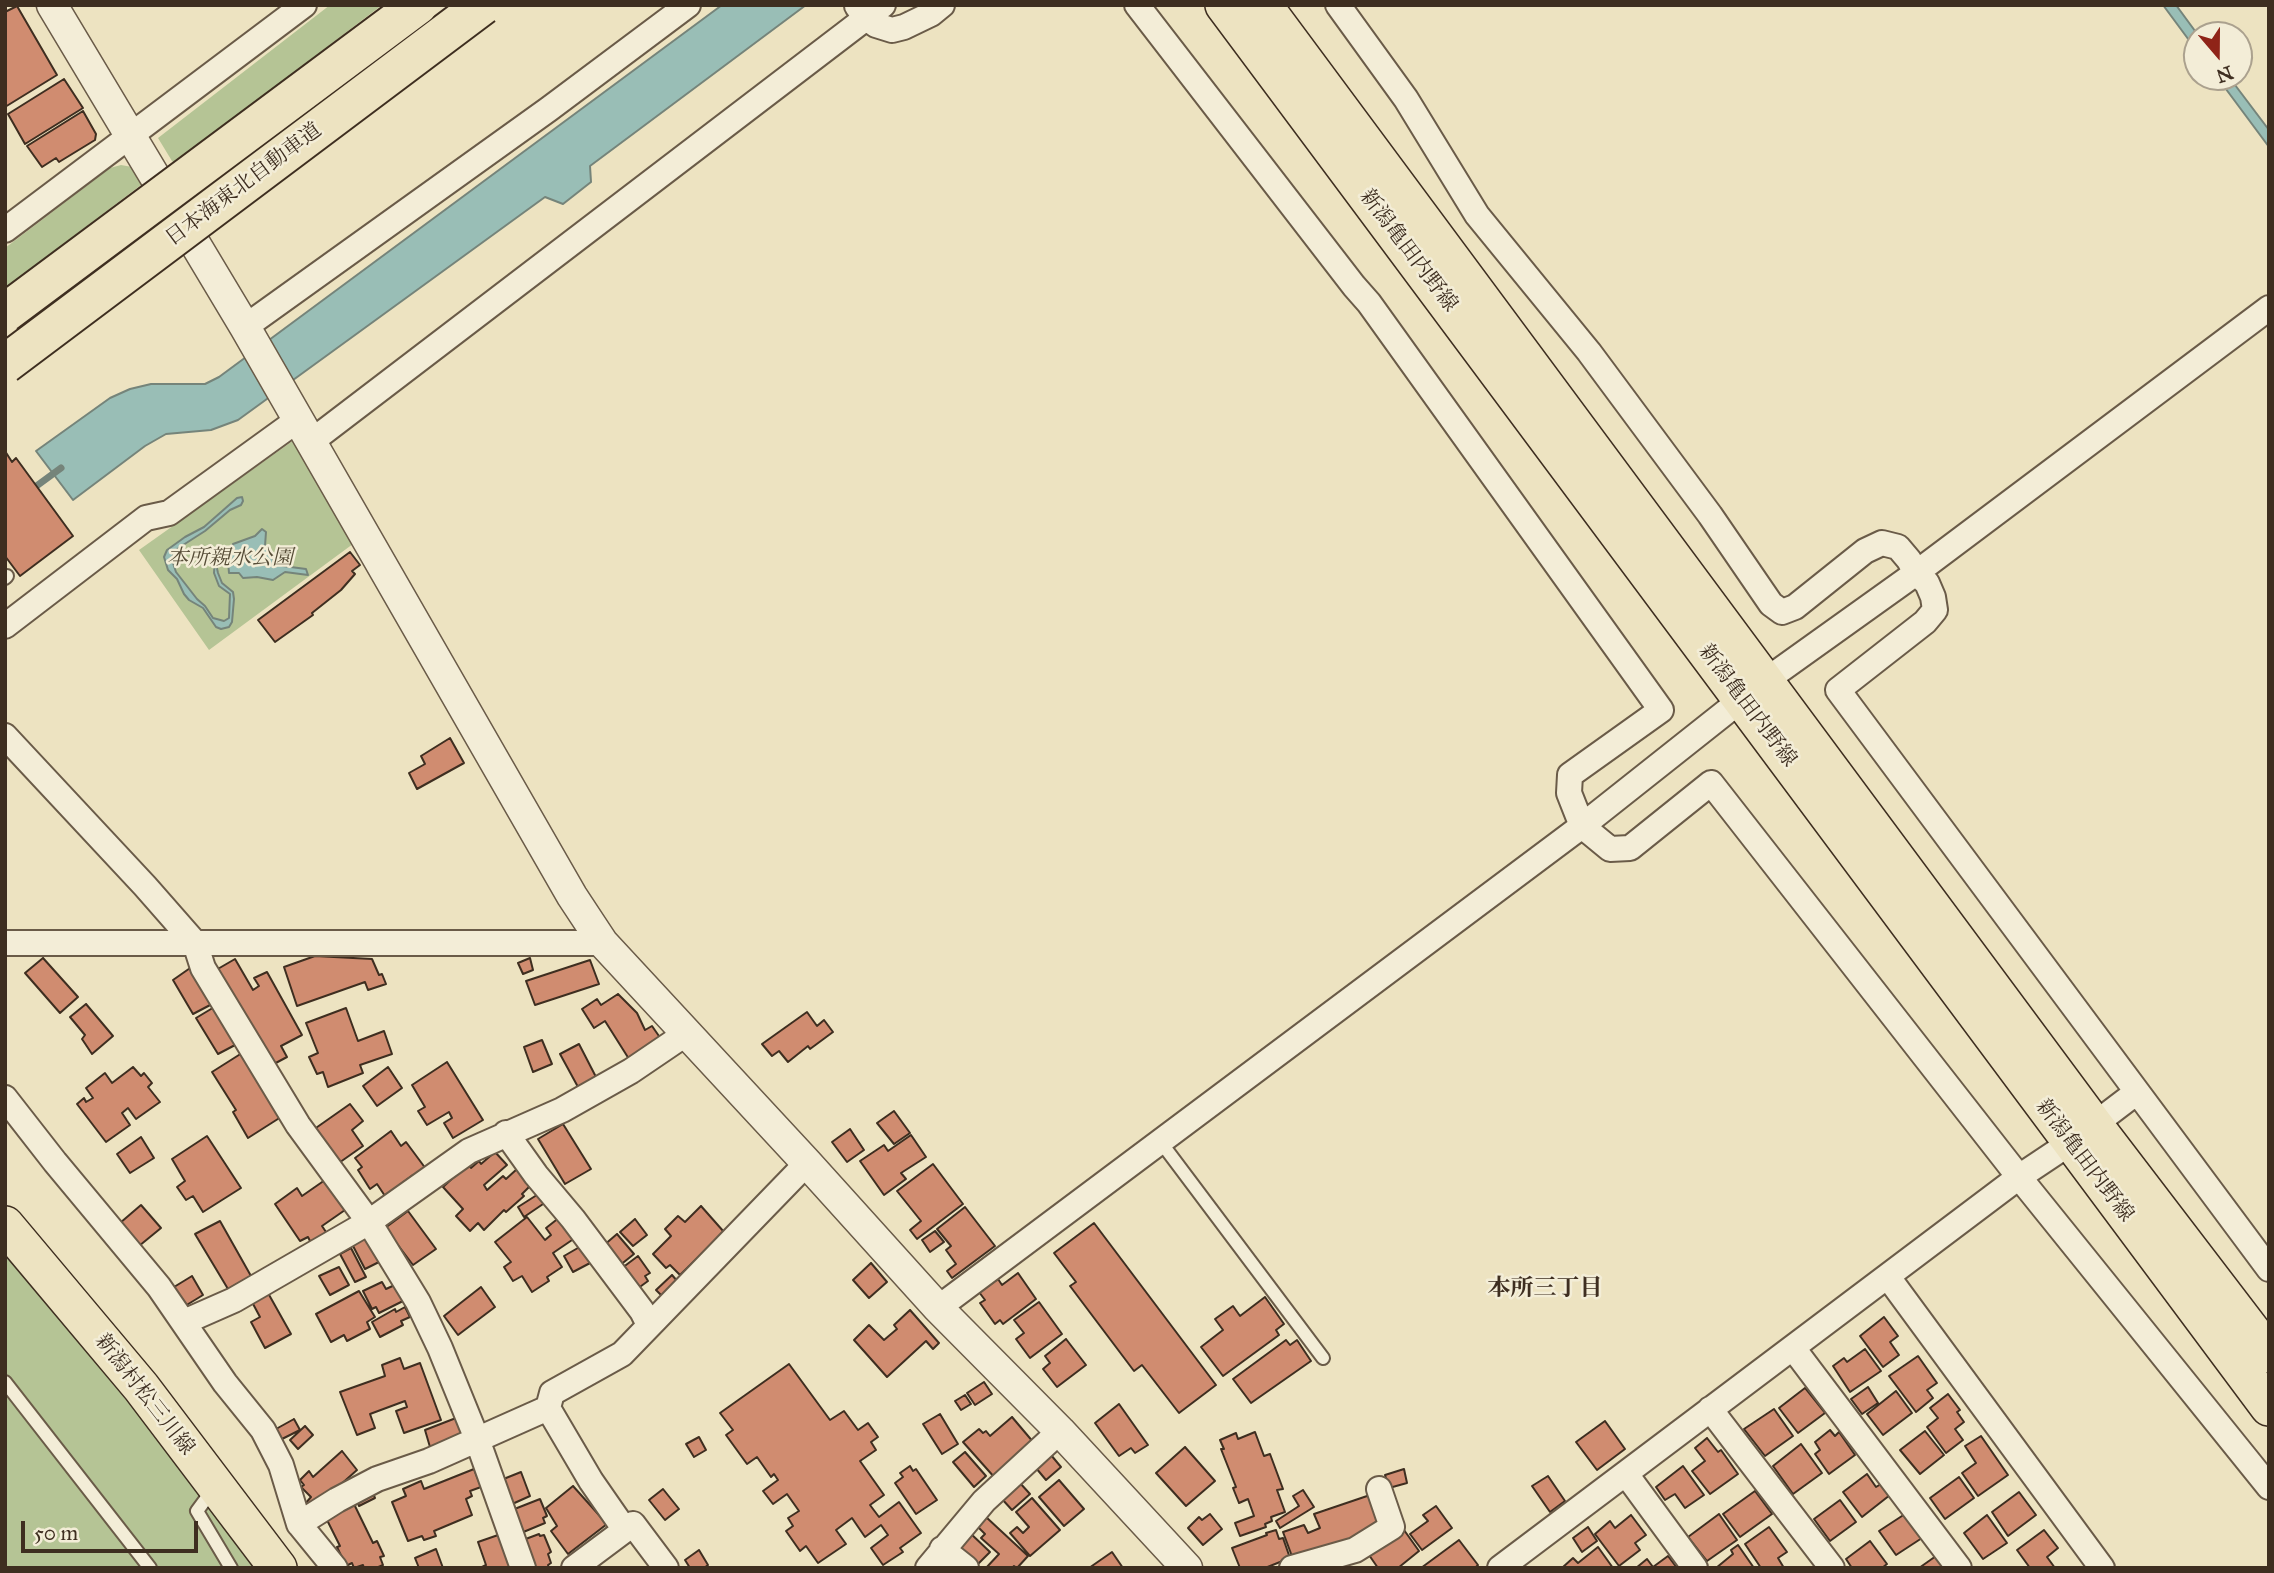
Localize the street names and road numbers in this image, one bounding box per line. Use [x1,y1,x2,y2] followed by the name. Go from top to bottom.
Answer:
[161,118,327,252] street label: 日本海東北自動車道
[1354,185,1462,317] street label: 新潟亀田内野線
[1693,640,1801,772] street label: 新潟亀田内野線
[2030,1095,2138,1227] street label: 新潟亀田内野線
[89,1329,199,1461] street label: 新潟村松三川線

